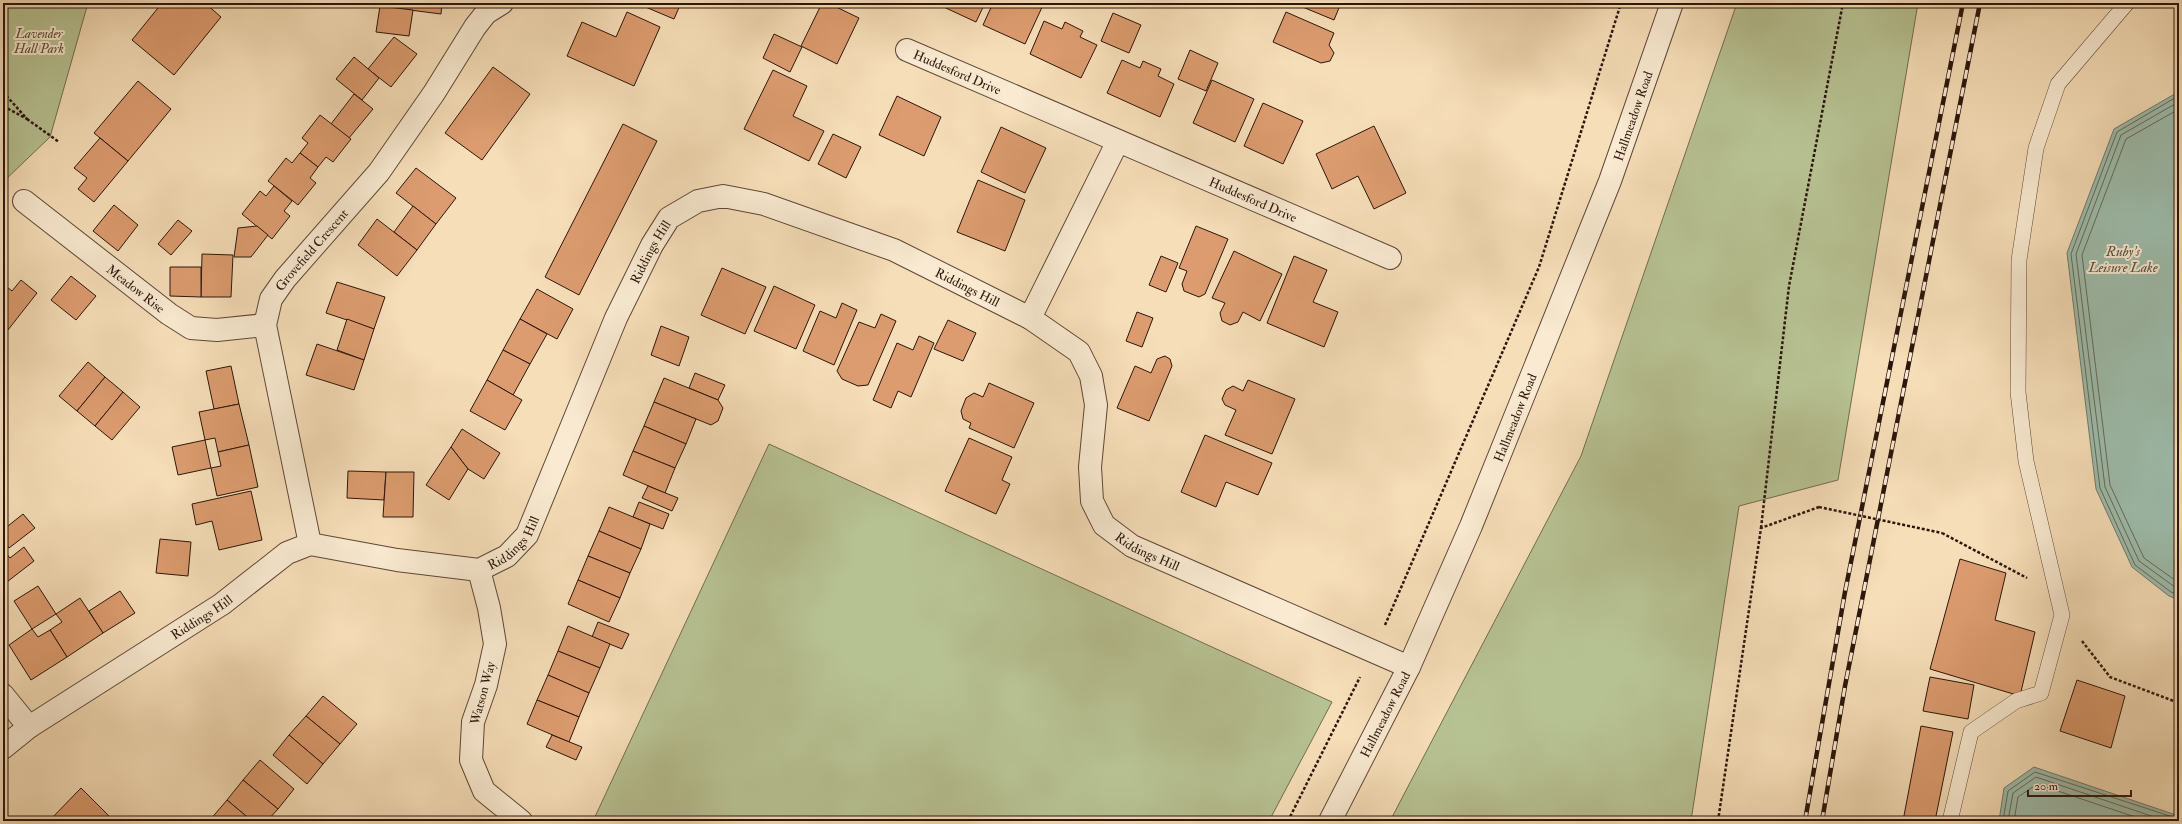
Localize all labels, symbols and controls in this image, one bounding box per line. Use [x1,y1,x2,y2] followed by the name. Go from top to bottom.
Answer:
[13,26,64,57] park label: Lavender Hall Park
[911,47,1004,99] street label: Huddesford Drive
[1611,69,1657,163] street label: Hallmeadow Road
[1206,174,1300,226] street label: Huddesford Drive
[272,206,352,294] street label: Grovefield Crescent
[627,217,675,287] street label: Riddings Hill
[2087,243,2158,276] water label: Ruby’s Leisure Lake
[103,261,168,317] street label: Meadow Rise
[932,265,1003,311] street label: Riddings Hill
[1491,371,1541,465] street label: Hallmeadow Road
[485,513,543,573] street label: Riddings Hill
[1112,529,1182,575] street label: Riddings Hill
[168,591,237,643] street label: Riddings Hill
[467,660,500,728] street label: Watson Way
[1357,669,1415,760] street label: Hallmeadow Road
[2028,772,2131,798] scale bar
[2034,779,2059,794] text: 20 m

